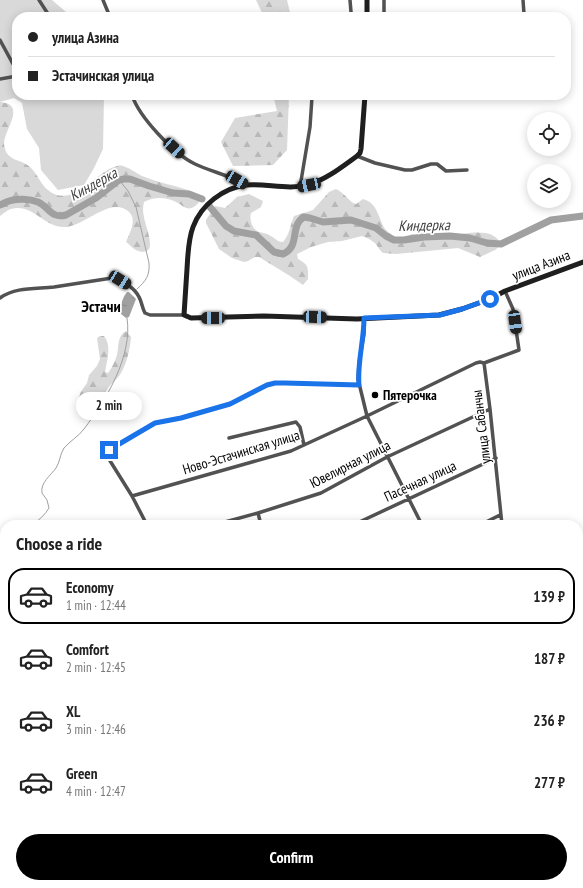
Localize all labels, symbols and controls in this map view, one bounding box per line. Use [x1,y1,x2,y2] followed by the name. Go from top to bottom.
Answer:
[52,28,119,47] text: улица Азина
[52,66,154,85] text: Эстачинская улица
[527,112,571,208] map controls
[527,112,571,156] button: locate
[161,136,187,160] car
[66,163,121,205] water label: Киндерка
[527,164,571,208] button: layers
[224,169,250,191] car
[296,177,322,193] car
[398,215,451,235] water label: Киндерка
[509,246,573,284] street label: улица Азина
[107,269,133,291] car
[481,290,499,308] route start
[81,296,121,316] district label: Эстачи
[507,309,523,335] car
[303,311,327,323] car
[201,312,225,324] car
[383,386,437,404] place label: Пятерочка
[468,389,494,465] street label: улица Сабанчы
[370,390,380,400] marker: Пятерочка
[76,392,142,420] callout: 2 min
[96,397,122,414] text: 2 min
[180,426,302,478] street label: Ново-Эстачинская улица
[307,436,393,492] street label: Ювелирная улица
[100,441,118,459] route end
[381,456,459,506] street label: Пасечная улица
[16,532,102,555] text: Choose a ride
[18,578,54,614] icon: car
[66,578,114,597] text: Economy
[533,587,565,606] text: 139 ₽
[66,597,126,614] text: 1 min · 12:44
[18,640,54,676] icon: car
[66,640,109,659] text: Comfort
[534,649,565,668] text: 187 ₽
[66,659,126,676] text: 2 min · 12:45
[18,702,54,738] icon: car
[66,702,80,721] text: XL
[533,711,565,730] text: 236 ₽
[66,721,126,738] text: 3 min · 12:46
[18,764,54,800] icon: car
[66,764,98,783] text: Green
[534,773,565,792] text: 277 ₽
[66,783,126,800] text: 4 min · 12:47
[16,834,567,880] button: Confirm

